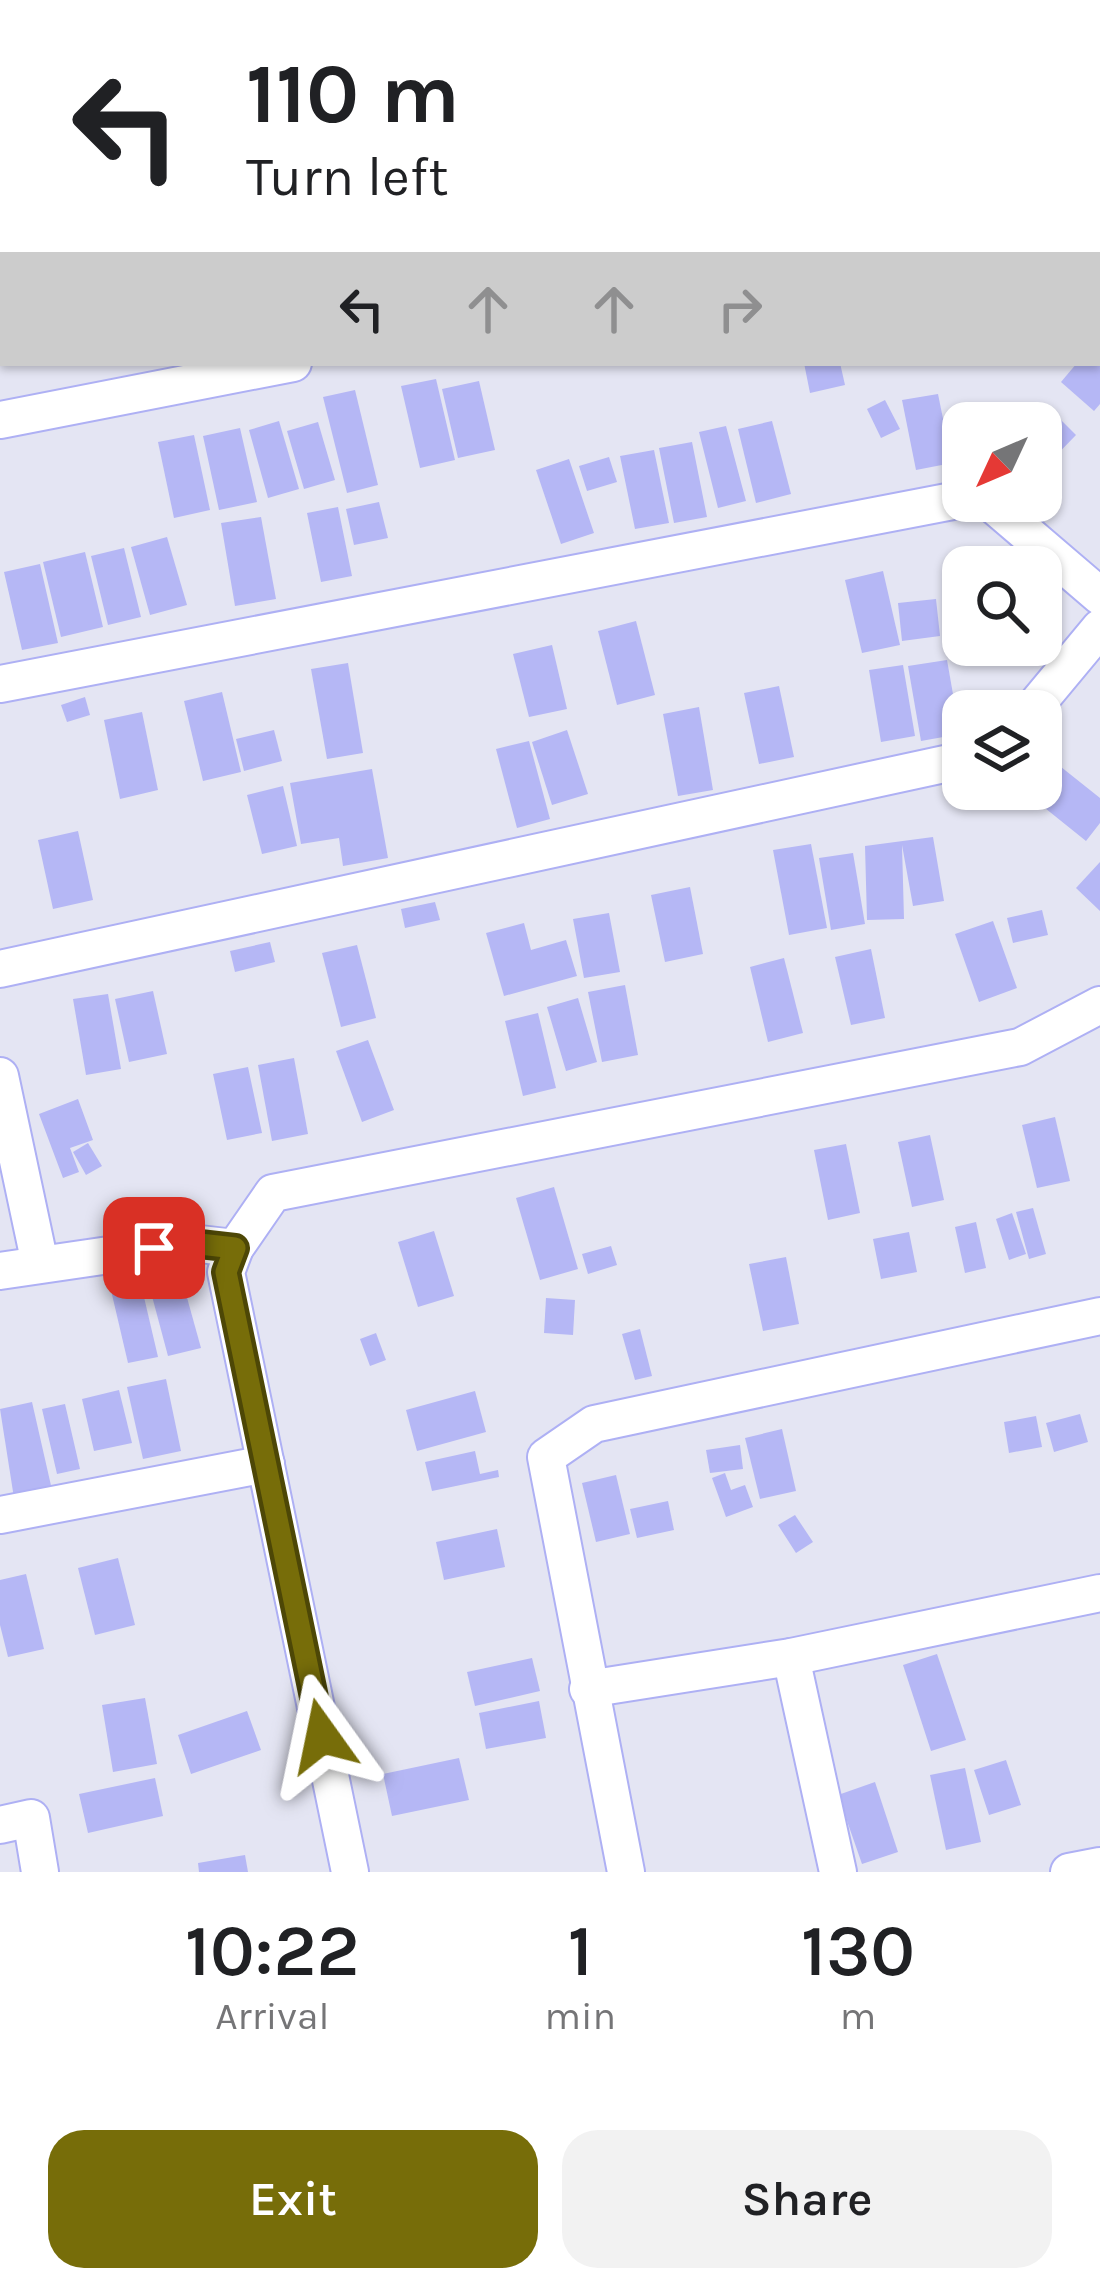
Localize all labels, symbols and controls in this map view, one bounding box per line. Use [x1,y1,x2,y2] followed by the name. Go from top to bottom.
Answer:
[246,45,460,143] text: 110 m
[48,48,204,204] icon: left
[246,145,449,209] text: Turn left
[329,276,395,342] icon: left
[455,276,521,342] icon: ahead
[581,276,647,342] icon: ahead
[707,276,773,342] icon: right
[942,402,1062,522] north arrow
[942,402,1062,810] map controls
[942,546,1062,666] button: search
[942,690,1062,810] button: layers
[103,1197,205,1299] pin
[121,1215,187,1281] icon: arrive
[259,1673,385,1799] position arrow
[185,1909,360,1993] text: 10:22
[568,1909,593,1993] text: 1
[801,1909,915,1993] text: 130
[215,1993,329,2039] text: Arrival
[544,1993,616,2039] text: min
[840,1993,876,2039] text: m
[48,2130,538,2268] button: Exit
[562,2130,1052,2268] button: Share

